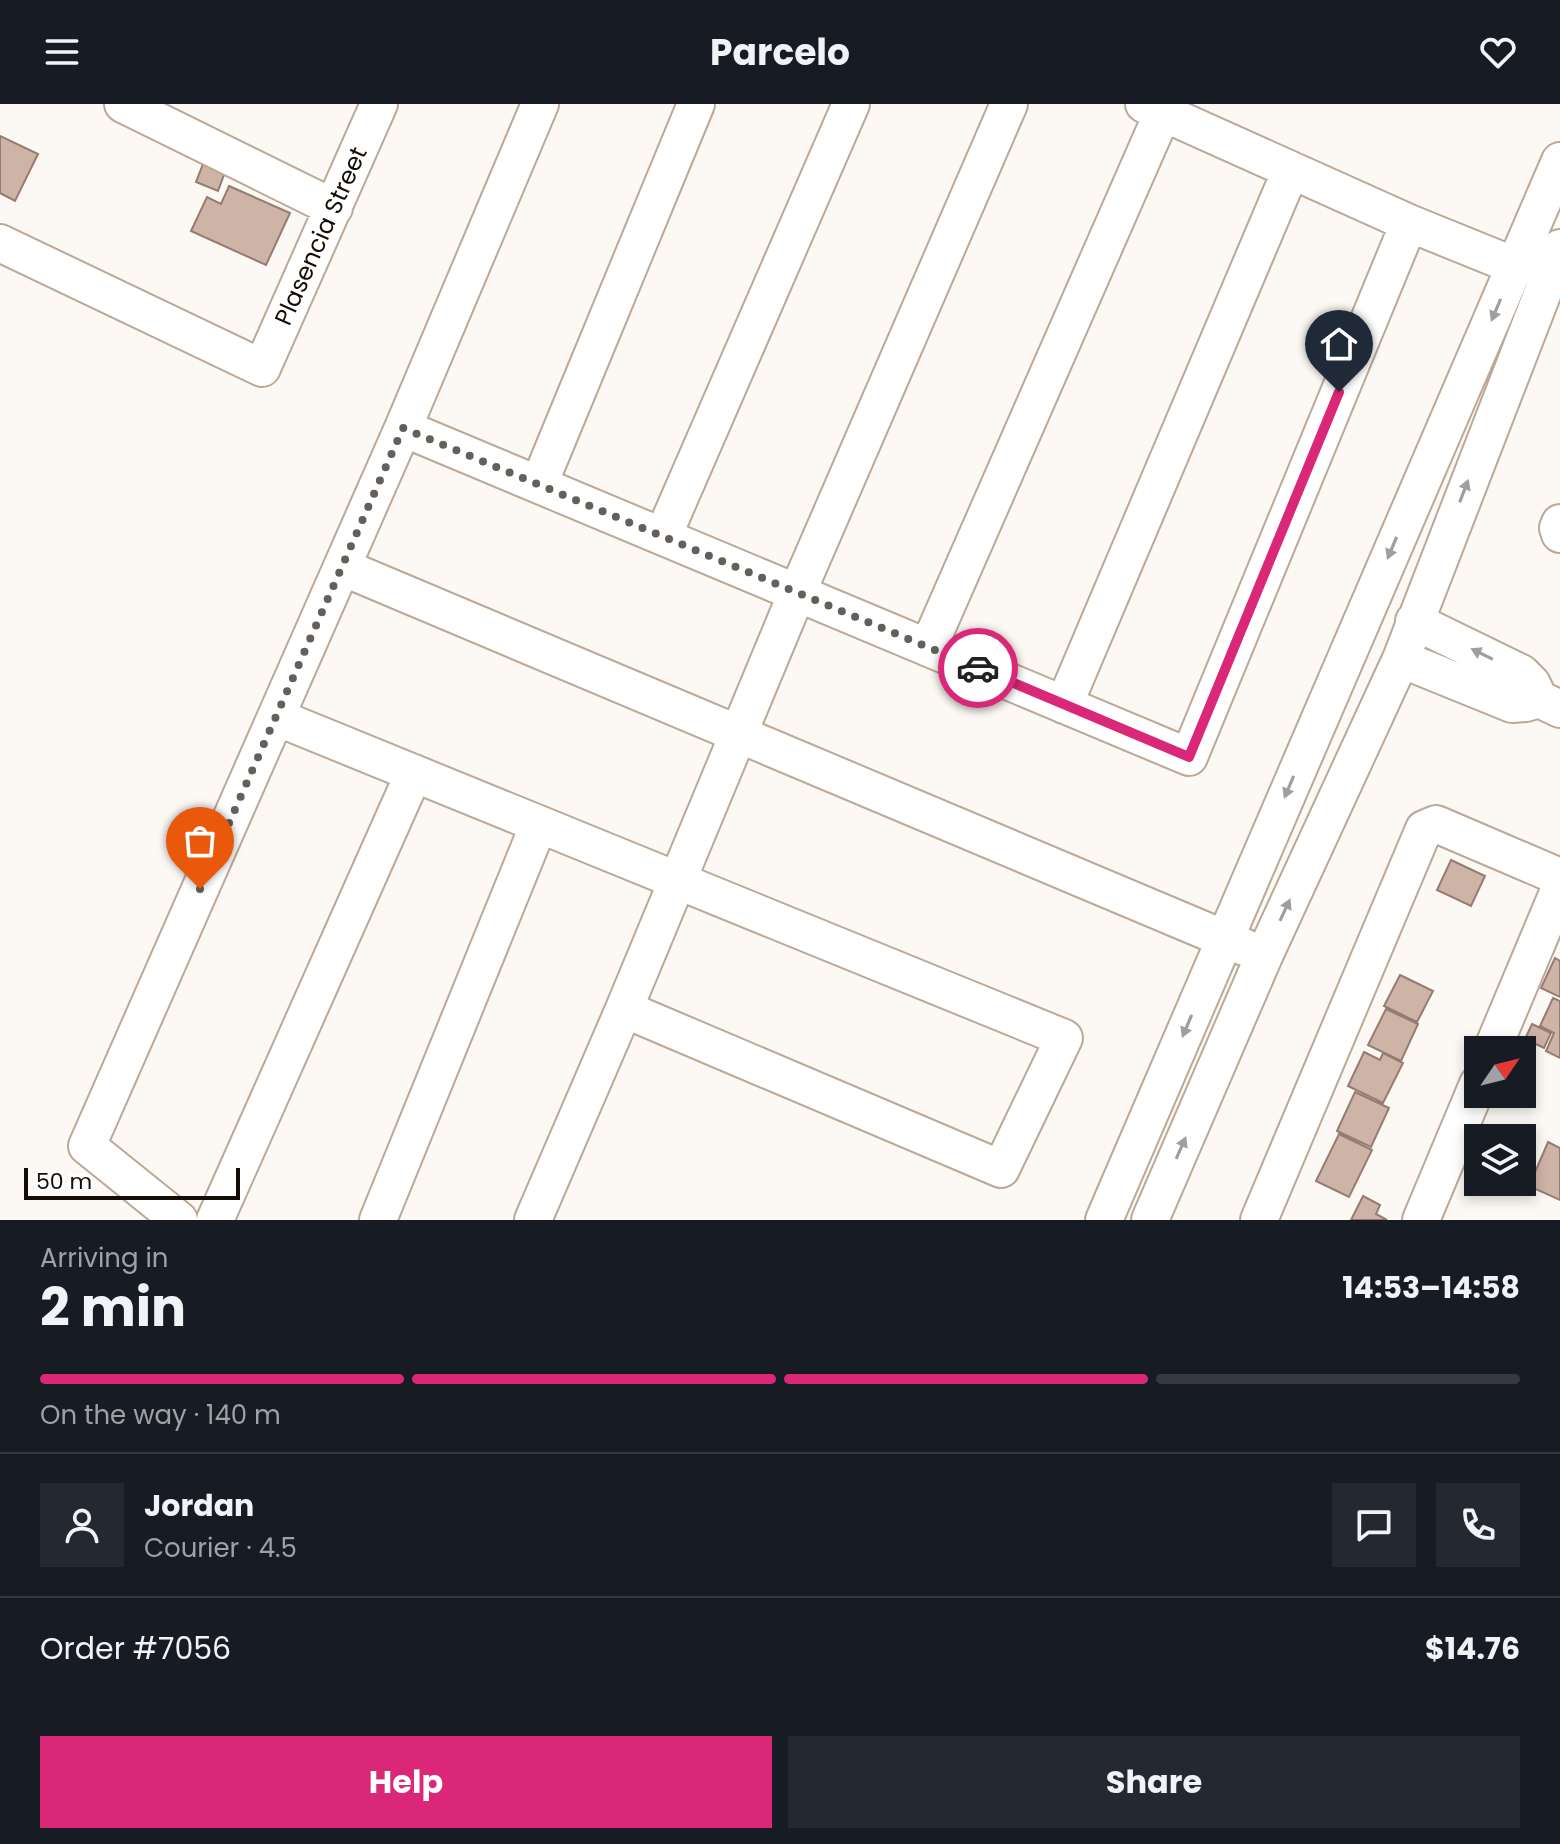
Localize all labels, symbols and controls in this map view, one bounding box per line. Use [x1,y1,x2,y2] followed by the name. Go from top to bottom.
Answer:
[710,27,850,78] text: Parcelo
[40,30,84,74] icon: menu
[1476,30,1520,74] icon: heart
[266,141,375,330] street label: Plasencia Street
[1489,298,1502,321] one-way arrow
[1305,310,1373,392] pin
[1317,322,1361,366] icon: home
[1458,479,1471,503] one-way arrow
[1386,536,1399,560] one-way arrow
[938,628,1018,708] courier
[956,646,1000,690] icon: car
[1470,647,1493,661] one-way arrow
[1283,775,1296,799] one-way arrow
[166,807,234,889] pin
[178,819,222,863] icon: bag
[1278,899,1292,922] one-way arrow
[1180,1014,1193,1038] one-way arrow
[1464,1036,1536,1108] north arrow
[1464,1036,1536,1196] map controls
[1464,1124,1536,1196] button: layers
[1174,1137,1187,1160] one-way arrow
[24,1164,240,1200] scale bar
[36,1166,92,1197] text: 50 m
[40,1240,169,1276] text: Arriving in
[1342,1266,1520,1309] text: 14:53–14:58
[40,1271,186,1344] text: 2 min
[40,1397,281,1433] text: On the way · 140 m
[40,1483,124,1567] button: person
[1332,1483,1416,1567] button: chat
[1436,1483,1520,1567] button: phone
[144,1484,254,1527] text: Jordan
[144,1530,297,1566] text: Courier · 4.5
[40,1627,231,1670] text: Order #7056
[1425,1627,1520,1670] text: $14.76
[40,1736,772,1828] button: Help
[788,1736,1520,1828] button: Share

